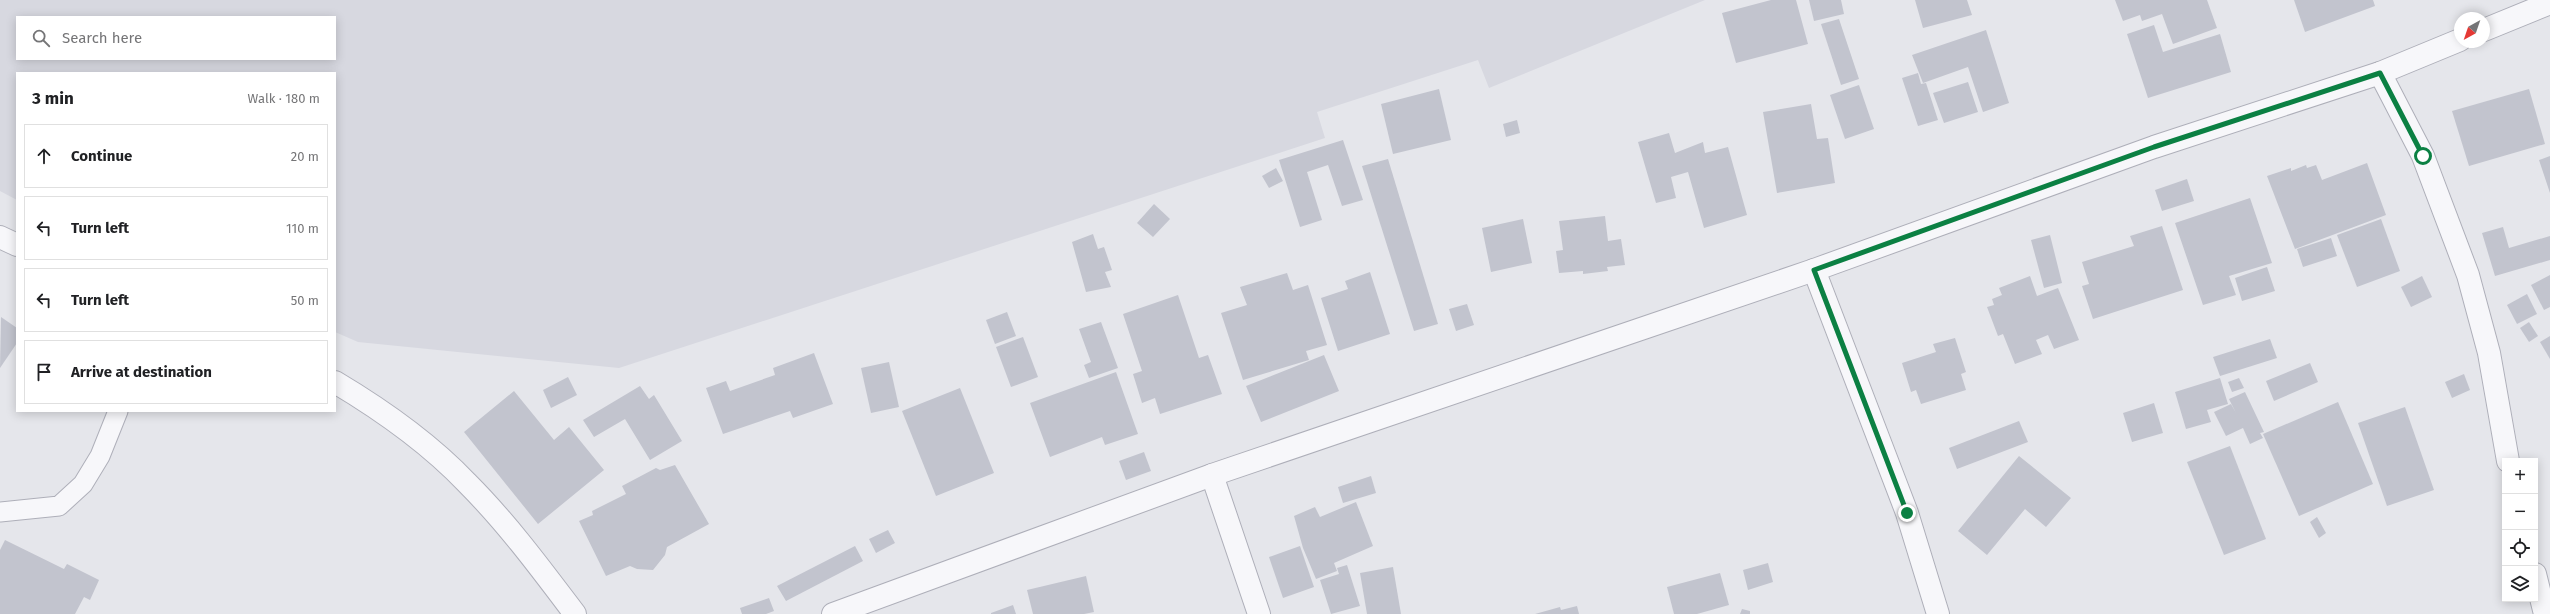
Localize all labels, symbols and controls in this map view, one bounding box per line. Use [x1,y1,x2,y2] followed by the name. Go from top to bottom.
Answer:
[2454,12,2490,48] north arrow
[16,16,336,60] search box
[30,27,52,49] icon: search
[62,29,142,47] text: Search here
[32,88,74,109] text: 3 min
[248,91,320,106] text: Walk · 180 m
[33,145,55,167] icon: ahead
[71,147,132,165] text: Continue
[2414,147,2432,165] route start
[291,149,319,164] text: 20 m
[33,217,55,239] icon: left
[71,219,129,237] text: Turn left
[286,221,319,236] text: 110 m
[33,289,55,311] icon: left
[71,291,129,309] text: Turn left
[291,293,319,308] text: 50 m
[33,361,55,383] icon: arrive
[71,363,212,381] text: Arrive at destination
[2502,458,2538,602] map controls
[2502,458,2538,494] button: +
[2502,494,2538,530] button: −
[1898,504,1916,522] route end
[2502,530,2538,566] button: locate
[2502,566,2538,602] button: layers

